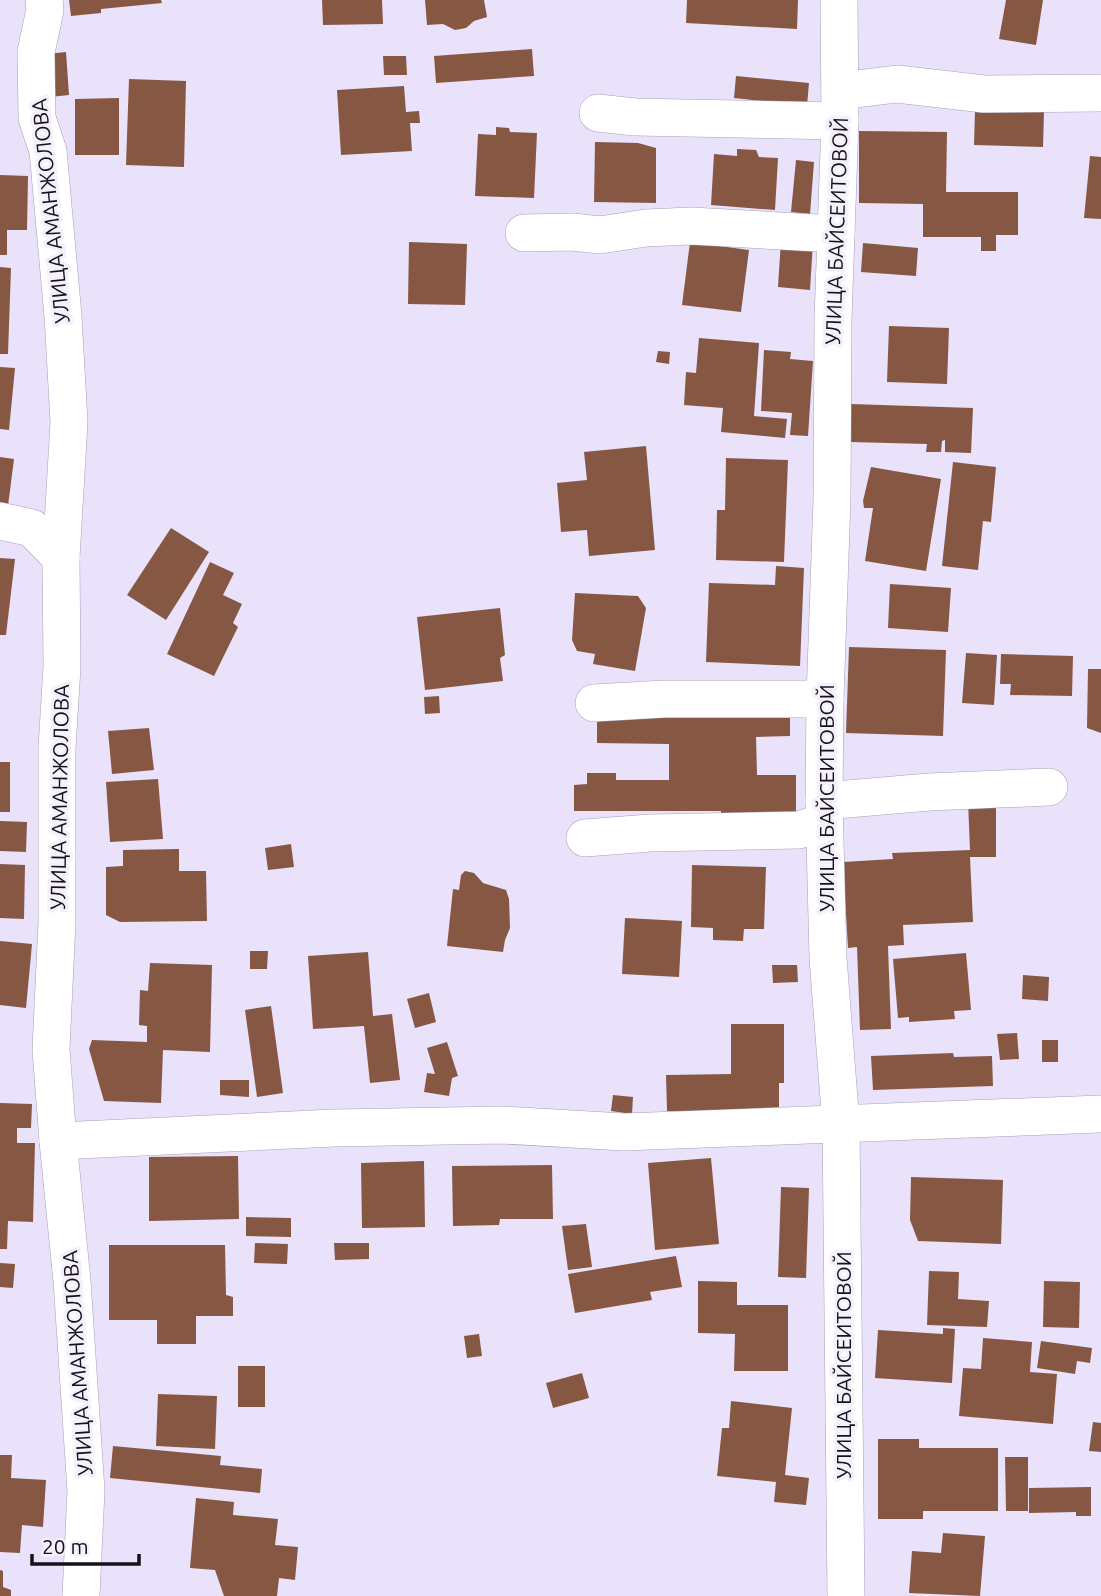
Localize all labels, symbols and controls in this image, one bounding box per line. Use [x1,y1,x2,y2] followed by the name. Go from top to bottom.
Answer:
[26,97,74,325] street label: УЛИЦА АМАНЖОЛОВА
[820,117,852,345] street label: УЛИЦА БАЙСЕИТОВОЙ
[45,684,73,910] street label: УЛИЦА АМАНЖОЛОВА
[814,684,838,912] street label: УЛИЦА БАЙСЕИТОВОЙ
[57,1249,97,1476] street label: УЛИЦА АМАНЖОЛОВА
[831,1251,855,1479] street label: УЛИЦА БАЙСЕИТОВОЙ
[32,1522,138,1566] scale bar
[42,1534,89,1558] text: 20 m

